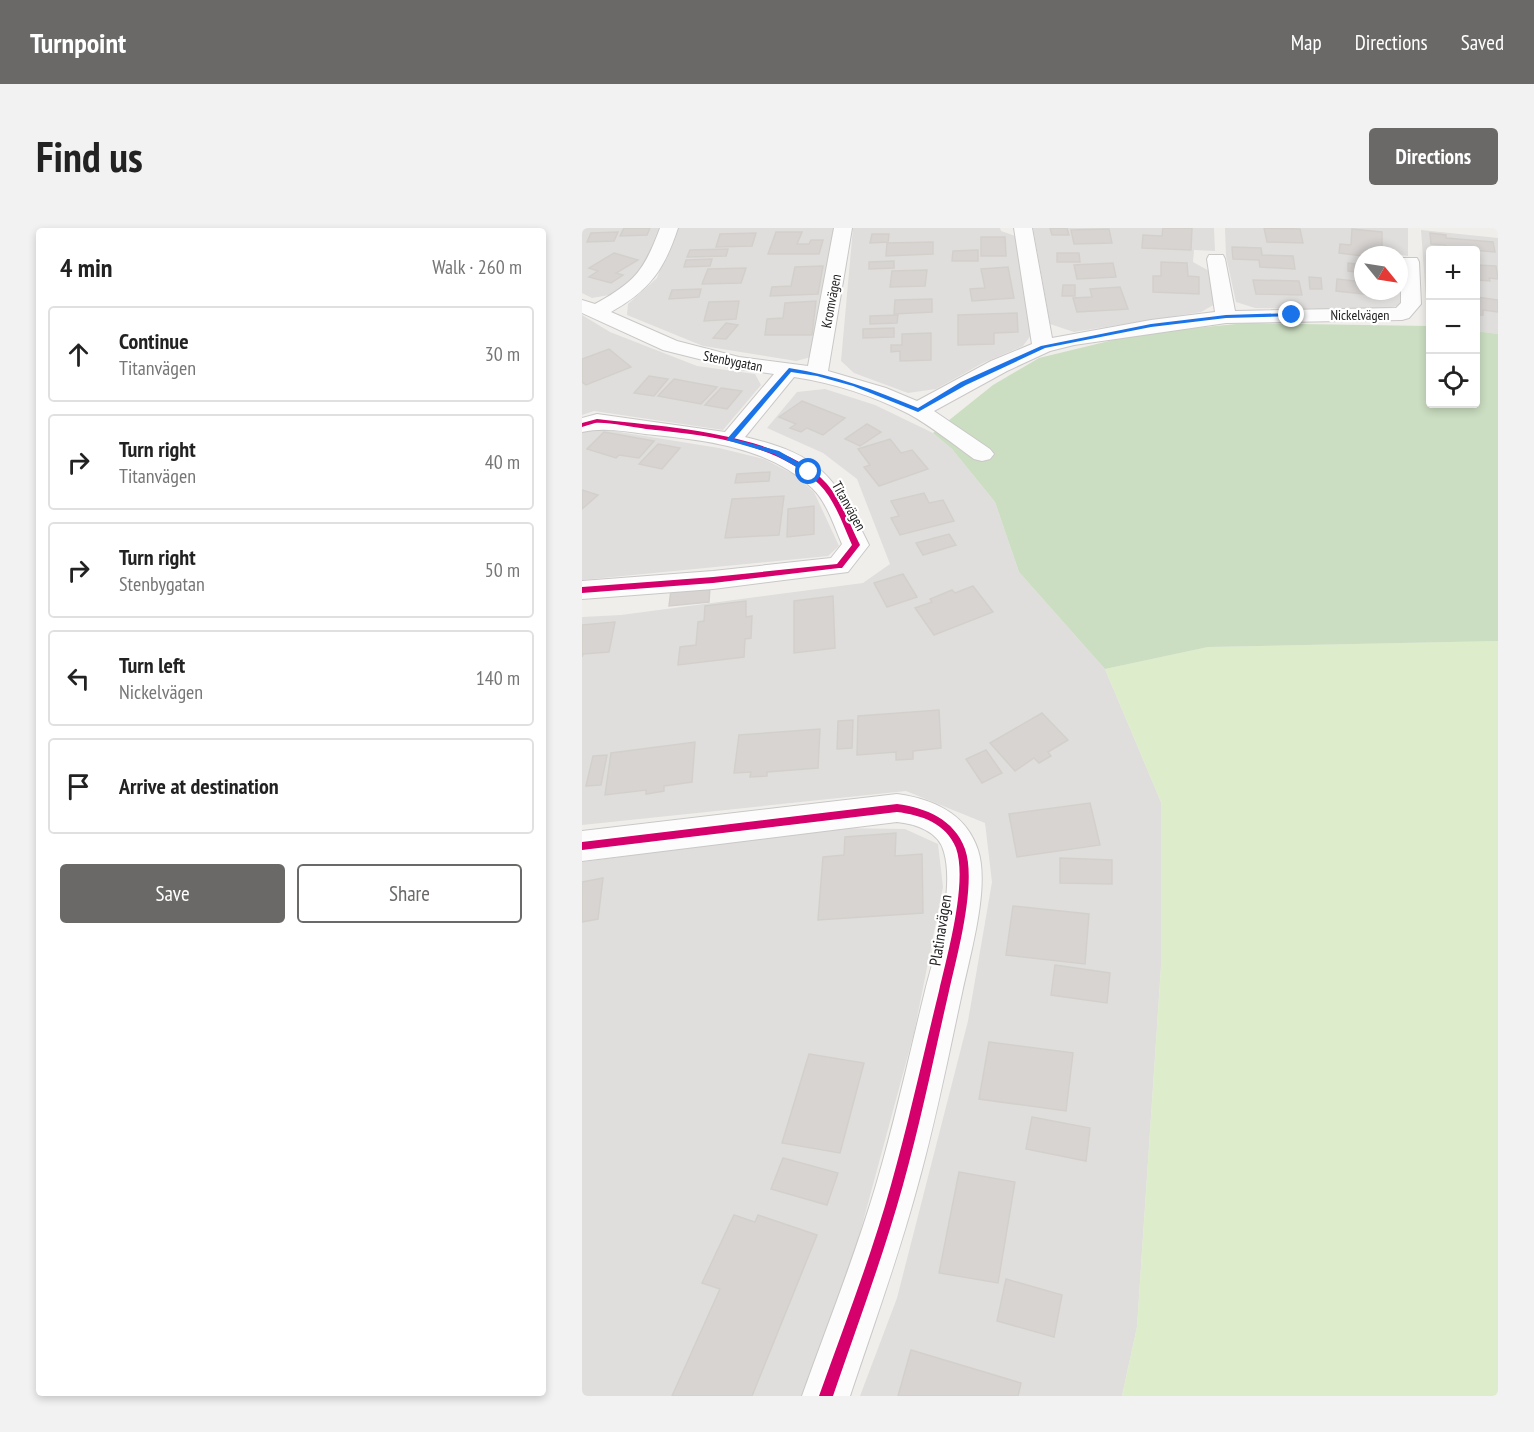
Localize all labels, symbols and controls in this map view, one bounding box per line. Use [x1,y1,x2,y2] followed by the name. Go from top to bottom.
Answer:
[30,24,126,61] text: Turnpoint
[1291,29,1322,56] text: Map
[1355,29,1428,56] text: Directions
[1461,29,1504,56] text: Saved
[1369,128,1498,185] button: Directions
[36,129,143,184] text: Find us
[1354,246,1408,300] north arrow
[1426,246,1480,408] map controls
[1426,246,1480,300] button: +
[60,251,113,284] text: 4 min
[432,254,522,280] text: Walk · 260 m
[817,272,845,330] street label: Kromvägen
[1426,300,1480,354] button: −
[1278,301,1304,327] route end
[1331,306,1389,324] street label: Nickelvägen
[119,327,189,355] text: Continue
[62,338,95,371] icon: ahead
[485,341,520,367] text: 30 m
[702,346,764,376] street label: Stenbygatan
[1426,354,1480,408] button: locate
[119,355,196,381] text: Titanvägen
[119,435,196,463] text: Turn right
[62,446,95,479] icon: right
[485,449,520,475] text: 40 m
[795,458,821,484] route start
[119,463,196,489] text: Titanvägen
[828,478,870,534] street label: Titanvägen
[119,543,196,571] text: Turn right
[62,554,95,587] icon: right
[485,557,520,583] text: 50 m
[119,571,205,597] text: Stenbygatan
[119,651,185,679] text: Turn left
[62,662,95,695] icon: left
[476,665,520,691] text: 140 m
[119,679,203,705] text: Nickelvägen
[62,770,95,803] icon: arrive
[119,772,279,800] text: Arrive at destination
[60,864,285,923] button: Save
[297,864,522,923] button: Share
[925,893,955,967] street label: Platinavägen

